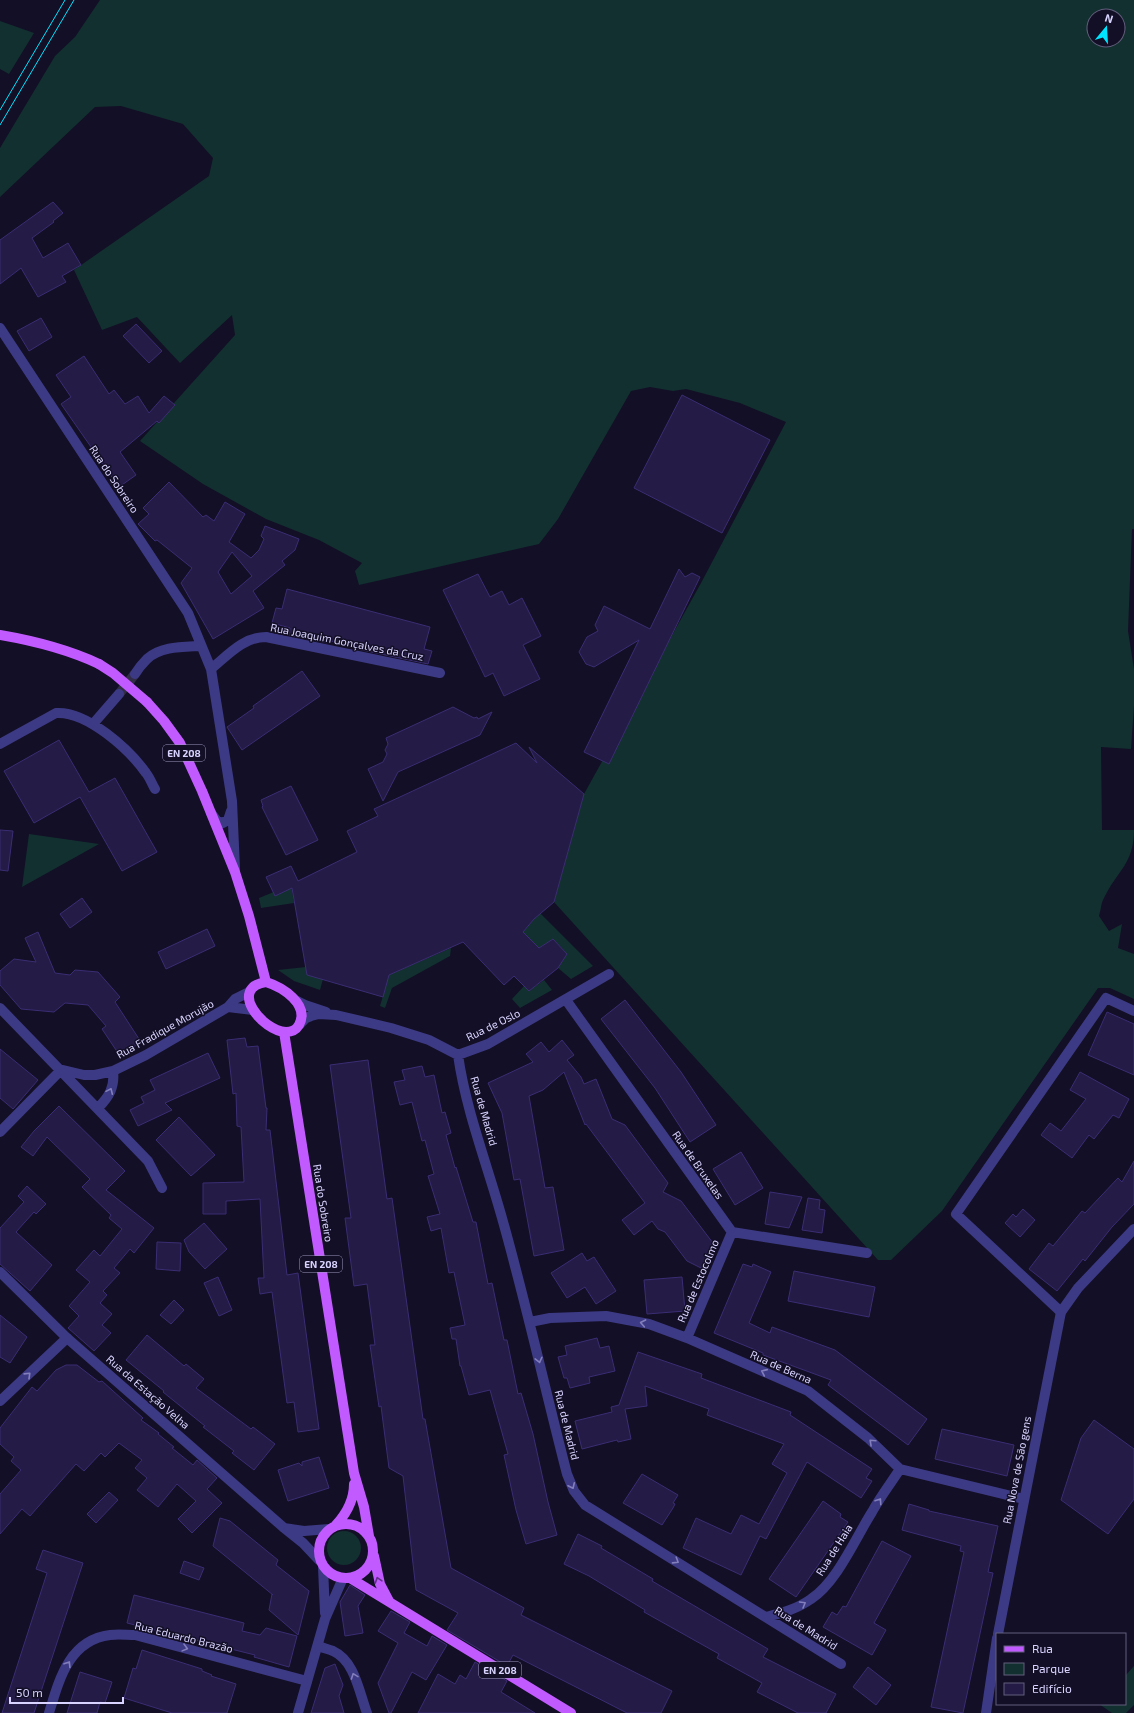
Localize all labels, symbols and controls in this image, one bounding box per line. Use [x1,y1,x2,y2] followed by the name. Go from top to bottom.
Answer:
[1086,8,1126,48] north arrow
[1103,11,1115,25] text: N
[87,442,142,515] street label: Rua do Sobreiro
[269,620,425,664] street label: Rua Joaquim Gonçalves da Cruz
[163,745,205,761] road number: EN 208
[114,996,216,1062] street label: Rua Fradique Morujão
[464,1006,522,1043] street label: Rua de Oslo
[468,1075,501,1147] street label: Rua de Madrid
[105,1088,113,1095] one-way arrow
[670,1128,727,1202] street label: Rua de Bruxelas
[311,1163,336,1243] street label: Rua do Sobreiro
[674,1237,721,1324] street label: Rua de Estocolmo
[300,1256,342,1272] road number: EN 208
[640,1320,646,1328] one-way arrow
[749,1347,814,1386] street label: Rua de Berna
[103,1352,193,1432] street label: Rua da Estação Velha
[535,1357,543,1363] one-way arrow
[760,1369,768,1377] one-way arrow
[23,1372,31,1379] one-way arrow
[553,1389,582,1461] street label: Rua de Madrid
[1000,1415,1033,1525] street label: Rua Nova de São gens
[869,1439,877,1447] one-way arrow
[567,1481,575,1489] one-way arrow
[874,1498,882,1505] one-way arrow
[813,1522,855,1578] street label: Rua de Haia
[672,1556,679,1564] one-way arrow
[375,1576,383,1583] one-way arrow
[799,1602,806,1609] one-way arrow
[772,1603,840,1652] street label: Rua de Madrid
[134,1618,235,1655] street label: Rua Eduardo Brazão
[996,1633,1126,1705] legend
[1032,1641,1053,1655] text: Rua
[181,1643,188,1652] one-way arrow
[63,1661,70,1668] one-way arrow
[1032,1661,1070,1675] text: Parque
[479,1662,521,1678] road number: EN 208
[350,1673,358,1680] one-way arrow
[10,1679,123,1705] scale bar
[1032,1681,1072,1695] text: Edifício
[16,1685,43,1699] text: 50 m

